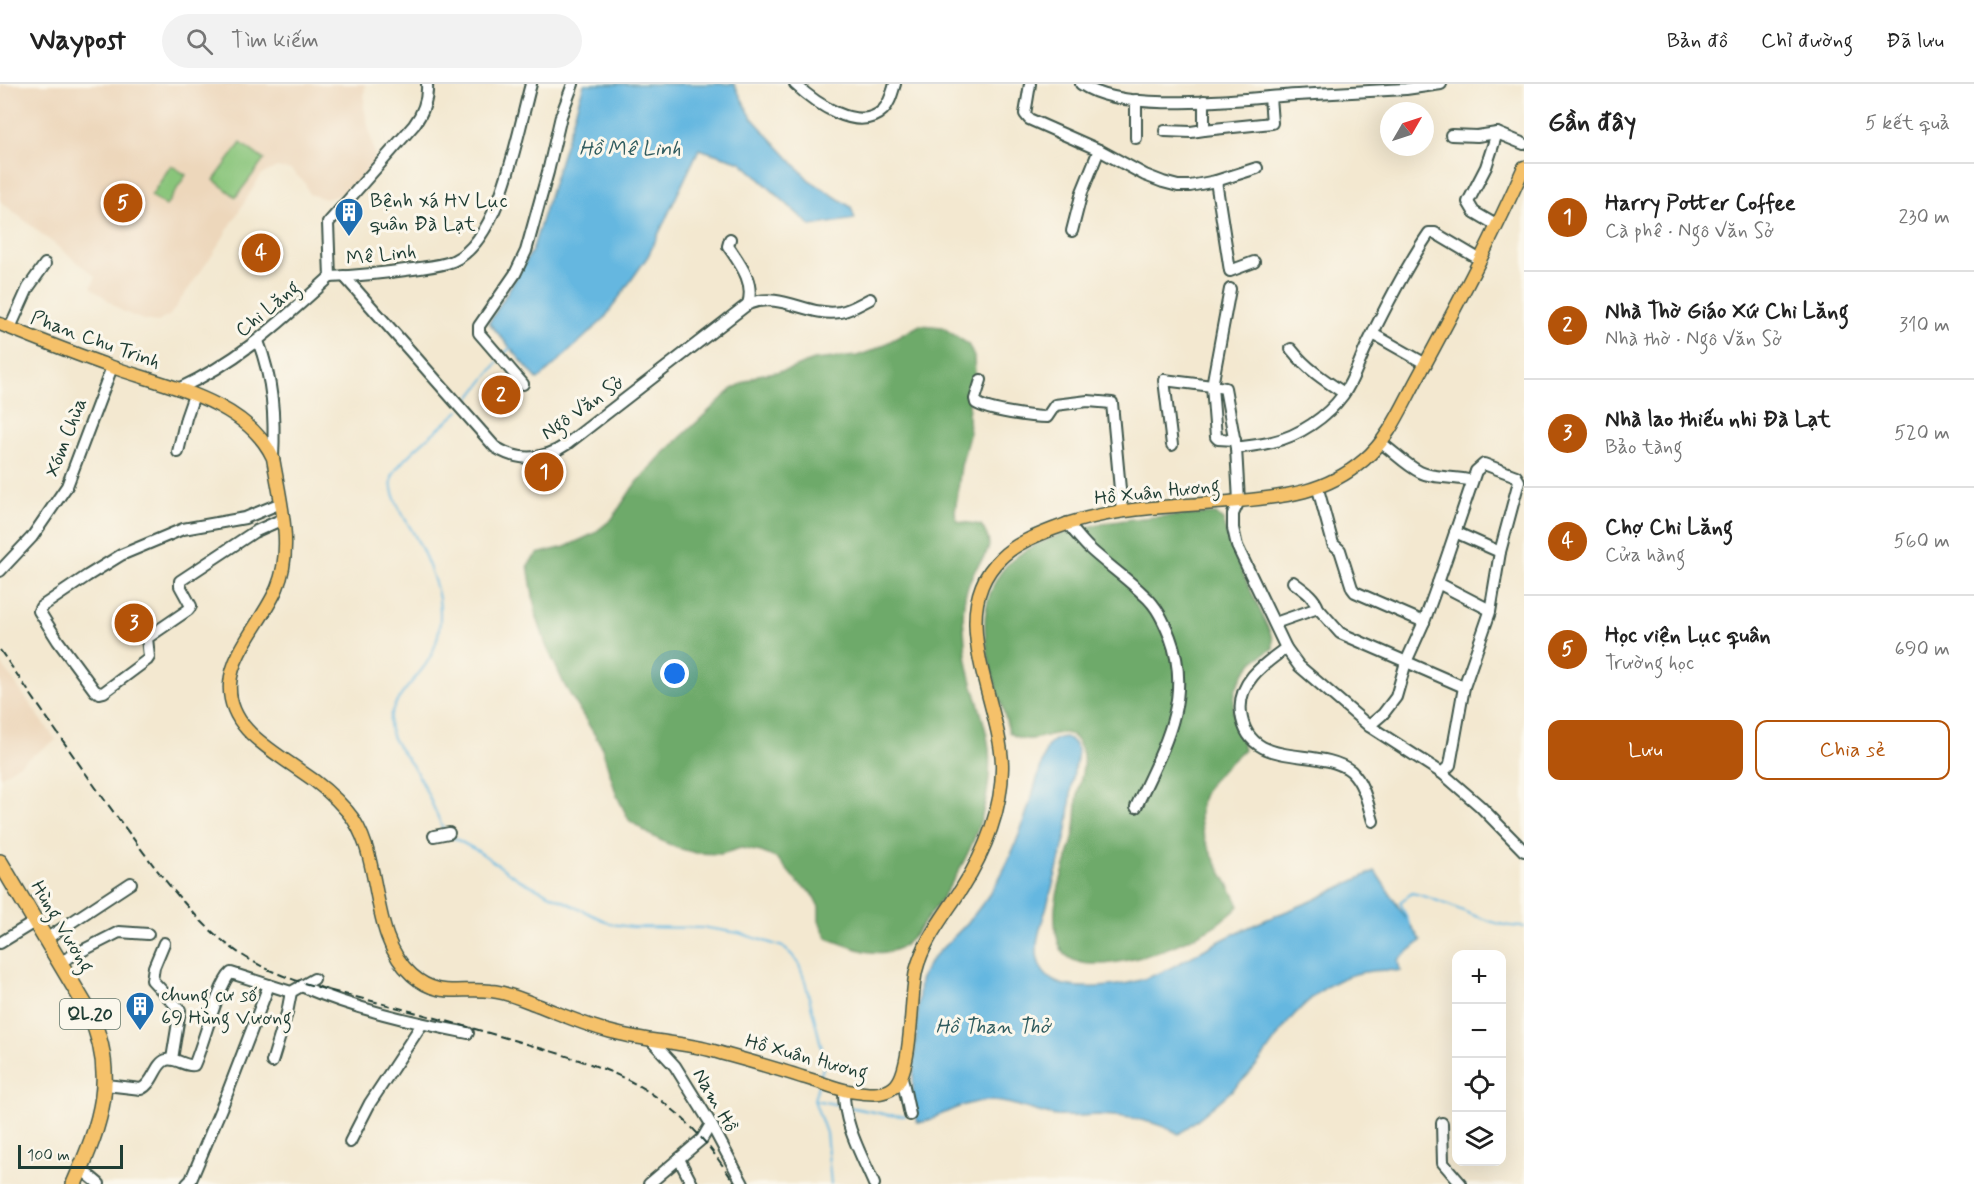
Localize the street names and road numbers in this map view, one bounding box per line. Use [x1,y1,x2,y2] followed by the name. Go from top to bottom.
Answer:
[345,238,417,273] street label: Mê Linh
[230,274,307,346] street label: Chi Lăng
[27,304,164,376] street label: Phan Chu Trinh
[536,370,631,448] street label: Ngô Văn Sở
[39,394,94,481] street label: Xóm Chùa
[1093,472,1221,514] street label: Hồ Xuân Hương
[22,876,100,979] street label: Hùng Vương
[60,999,120,1029] road number: QL.20
[742,1028,871,1089] street label: Hồ Xuân Hương
[686,1064,744,1138] street label: Nam Hồ

